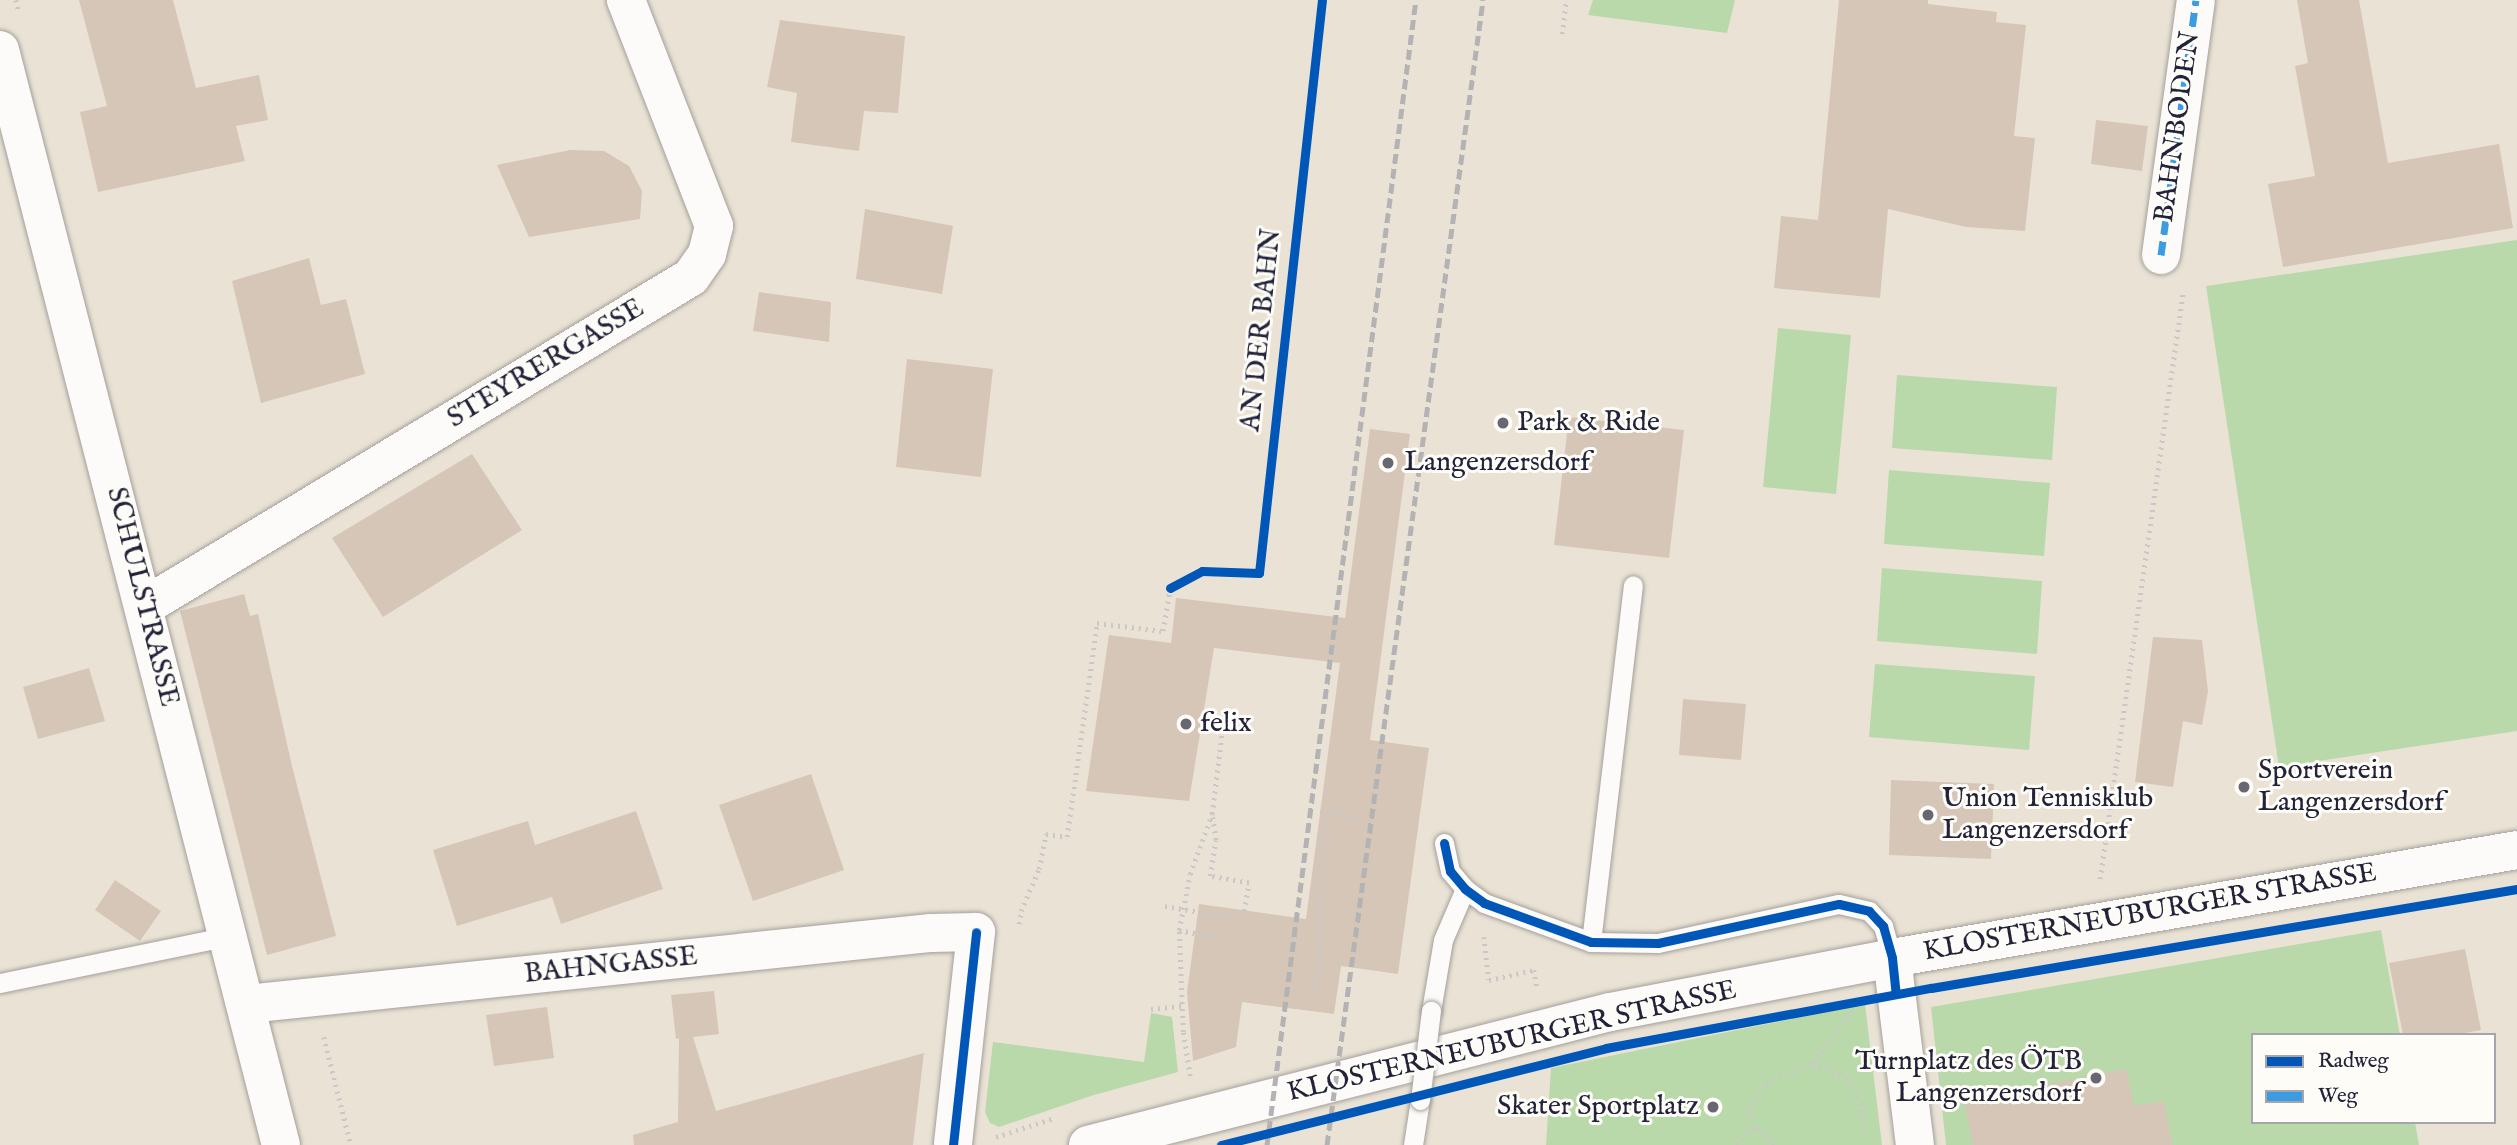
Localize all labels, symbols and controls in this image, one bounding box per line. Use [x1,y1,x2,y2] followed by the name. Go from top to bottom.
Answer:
[2148,29,2208,225] street label: BAHNBODEN
[1235,227,1289,433] street label: AN DER BAHN
[441,292,651,436] street label: STEYRERGASSE
[1517,406,1660,440] place label: Park & Ride
[1495,415,1511,431] marker: Park & Ride
[1404,446,1590,480] place label: Langenzersdorf
[1378,453,1398,473] marker: Langenzersdorf
[98,484,186,710] street label: SCHULSTRASSE
[1200,707,1252,741] place label: felix
[1178,716,1194,732] marker: felix
[2258,754,2444,820] place label: Sportverein Langenzersdorf
[2236,779,2252,795] marker: Sportverein Langenzersdorf
[1942,782,2153,848] place label: Union Tennisklub Langenzersdorf
[1920,807,1936,823] marker: Union Tennisklub Langenzersdorf
[1921,857,2379,969] street label: KLOSTERNEUBURGER STRASSE
[522,940,700,992] street label: BAHNGASSE
[1284,974,1740,1110] street label: KLOSTERNEUBURGER STRASSE
[2251,1033,2496,1124] legend
[1855,1045,2082,1111] place label: Turnplatz des ÖTB Langenzersdorf
[2318,1048,2389,1075] text: Radweg
[2088,1070,2104,1086] marker: Turnplatz des ÖTB Langenzersdorf
[2318,1083,2358,1110] text: Weg
[1497,1090,1699,1124] place label: Skater Sportplatz
[1705,1099,1721,1115] marker: Skater Sportplatz

